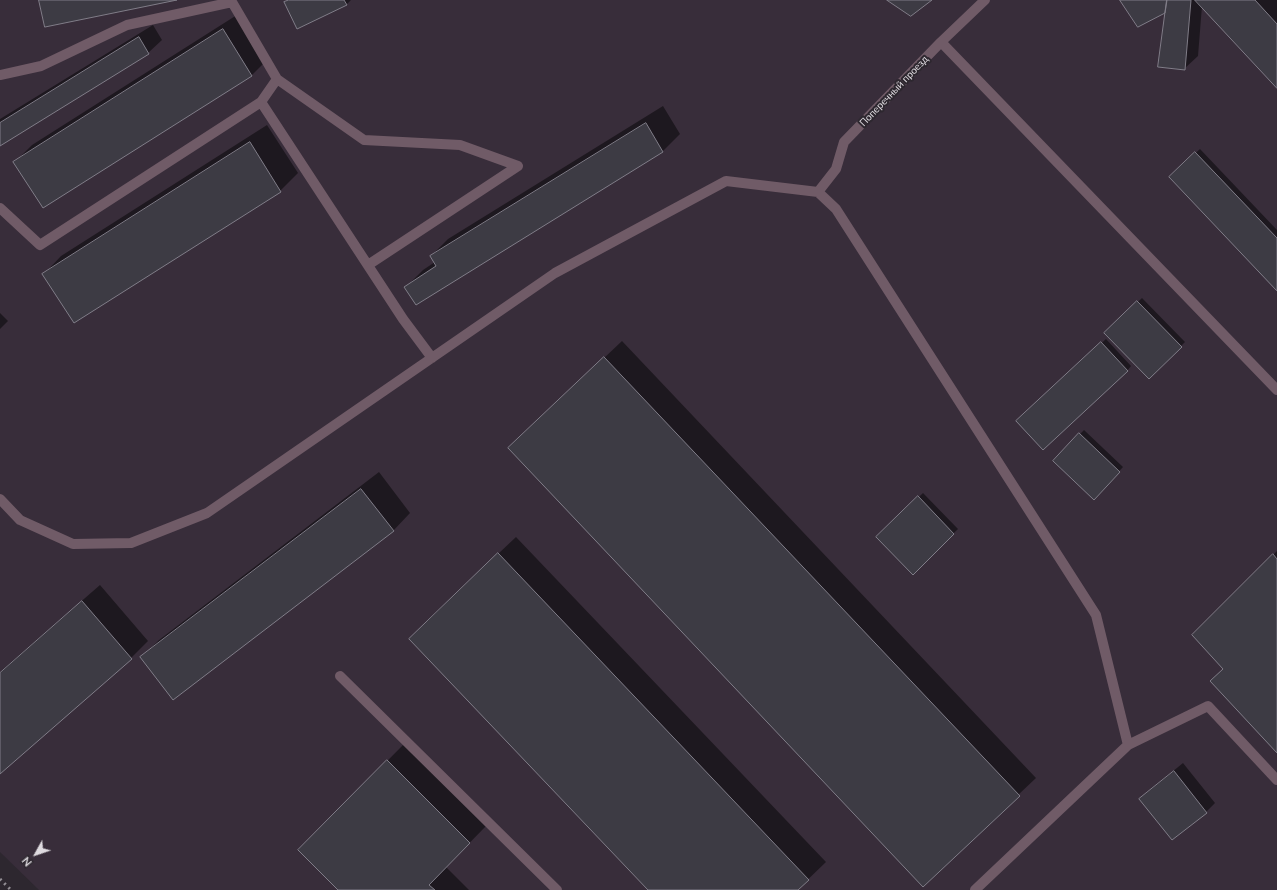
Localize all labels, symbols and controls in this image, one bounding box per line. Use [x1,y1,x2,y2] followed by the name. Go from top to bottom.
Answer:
[857,53,931,129] street label: Поперечный проезд
[16,834,56,874] north arrow
[19,855,34,869] text: N

